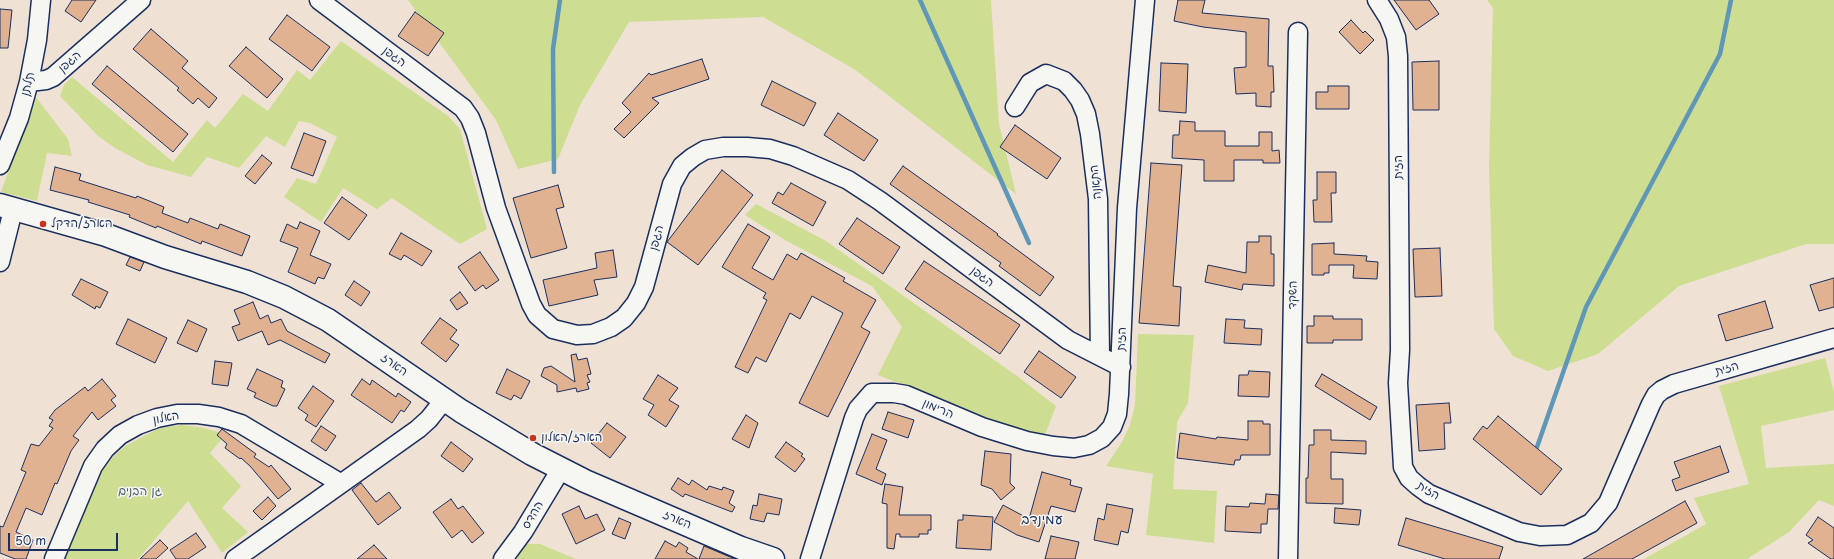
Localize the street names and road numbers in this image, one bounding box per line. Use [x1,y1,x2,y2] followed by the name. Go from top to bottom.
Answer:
[379,44,409,70] street label: הגפן
[56,48,84,76] street label: הגפן
[18,70,38,98] street label: תלתן
[1392,155,1406,179] street label: הזית
[1087,164,1105,200] street label: התאנה
[647,224,667,252] street label: הגפן
[967,264,997,290] street label: הגפן
[1286,280,1300,310] street label: השקד
[1114,326,1130,352] street label: הזית
[378,351,410,379] street label: הארז
[1713,359,1741,379] street label: הזית
[920,396,956,422] street label: הרימון
[151,408,181,428] street label: האלון
[1414,479,1442,503] street label: הזית
[519,498,547,532] street label: ההדס
[661,508,693,532] street label: הארז

